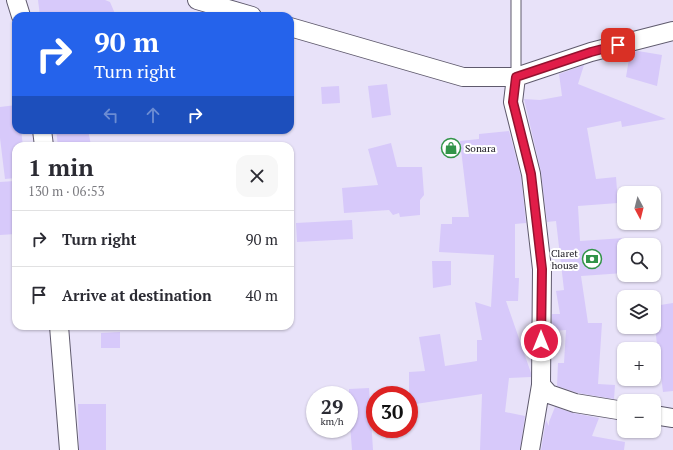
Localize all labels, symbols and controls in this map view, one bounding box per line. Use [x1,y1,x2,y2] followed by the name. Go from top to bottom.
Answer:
[94,23,159,60] text: 90 m
[28,28,80,80] icon: right
[601,28,635,62] pin
[607,34,629,56] icon: arrive
[94,59,176,83] text: Turn right
[100,104,122,126] icon: left
[142,104,164,126] icon: ahead
[184,104,206,126] icon: right
[440,137,462,159] shop icon: Sonara
[465,142,496,155] place label: Sonara
[28,151,94,183] text: 1 min
[236,155,278,197] button: close
[28,182,105,200] text: 130 m · 06:53
[617,186,661,230] north arrow
[617,186,661,438] map controls
[28,228,50,250] icon: right
[62,229,137,249] text: Turn right
[245,229,278,249] text: 90 m
[617,238,661,282] button: search
[551,247,578,272] place label: Claret house
[581,248,603,270] bank icon: Claret house
[28,284,50,306] icon: arrive
[62,285,212,305] text: Arrive at destination
[245,285,278,305] text: 40 m
[617,290,661,334] button: layers
[520,320,562,362] position arrow
[617,342,661,386] button: +
[366,386,418,438] speed limit sign: 30
[321,393,343,420] text: 29
[617,394,661,438] button: −
[320,415,344,428] text: km/h

